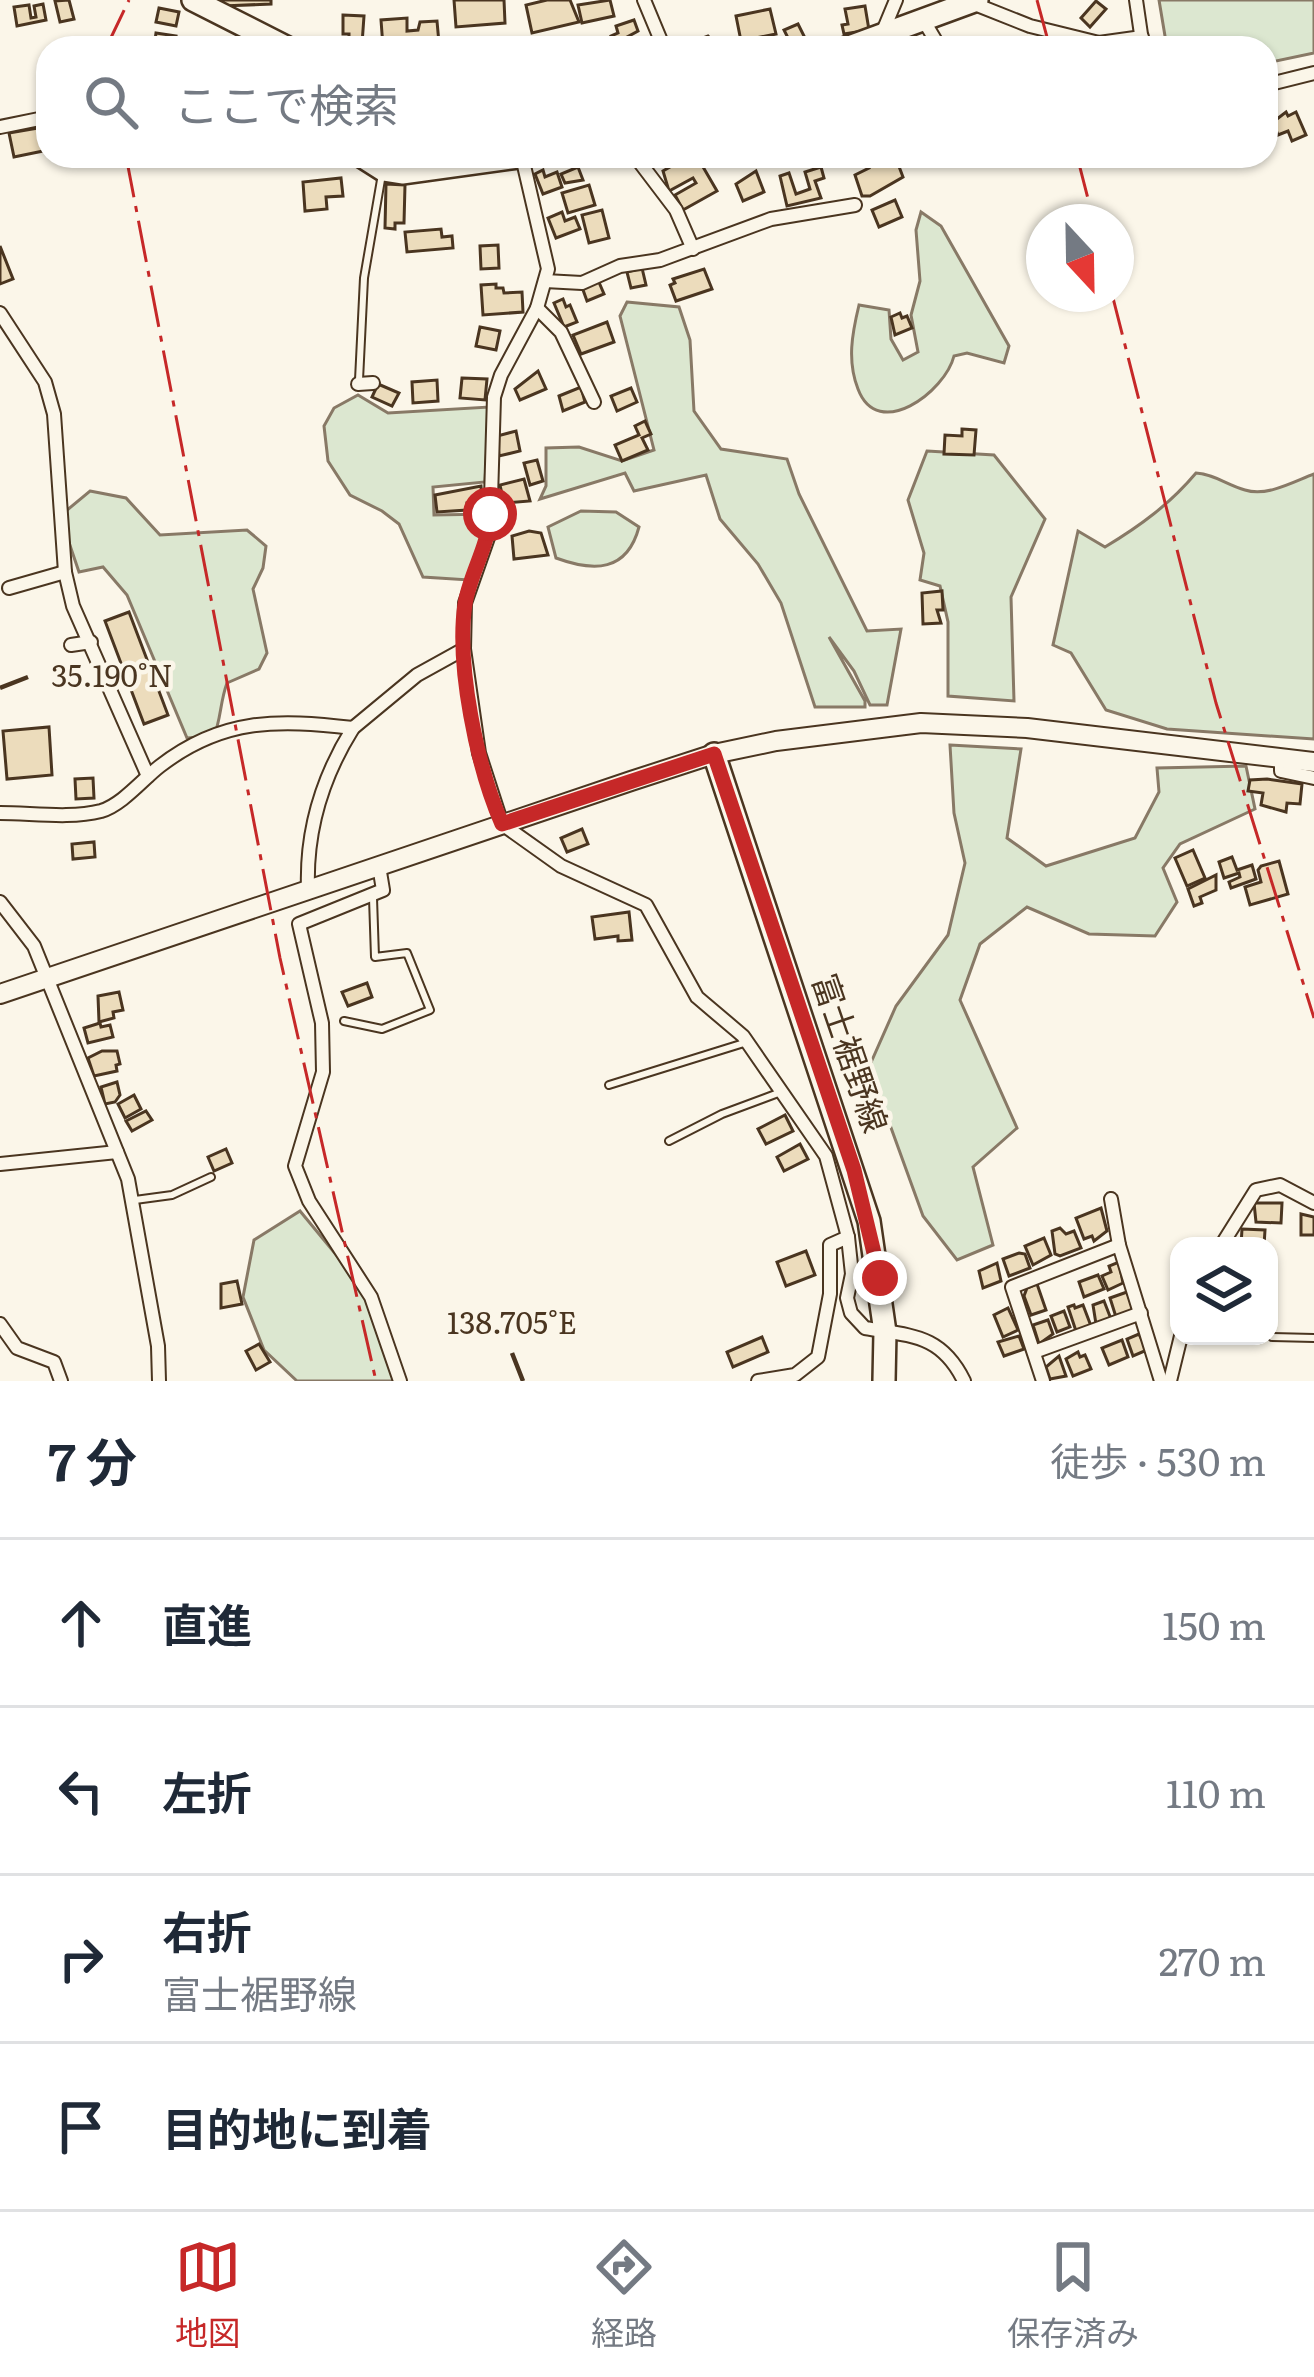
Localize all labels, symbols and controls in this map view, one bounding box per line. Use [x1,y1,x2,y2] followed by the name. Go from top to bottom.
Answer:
[36,36,1278,168] search box
[78,69,144,135] icon: search
[174,69,399,136] text: ここで検索
[1026,204,1134,312] north arrow
[463,487,517,541] route start
[51,652,173,696] text: 35.190°N
[802,966,902,1138] street label: 富士裾野線
[1170,1237,1278,1345] map controls
[1170,1237,1278,1345] button: layers
[853,1251,907,1305] route end
[447,1299,577,1343] text: 138.705°E
[48,1421,137,1497] text: 7 分
[1050,1430,1266,1488] text: 徒歩 · 530 m
[162,1589,252,1656] text: 直進
[48,1590,114,1656] icon: ahead
[1162,1594,1266,1652] text: 150 m
[162,1757,252,1824] text: 左折
[48,1758,114,1824] icon: left
[1166,1762,1266,1820] text: 110 m
[162,1896,252,1963] text: 右折
[48,1926,114,1992] icon: right
[1159,1930,1266,1988] text: 270 m
[162,1963,357,2021] text: 富士裾野線
[162,2093,432,2160] text: 目的地に到着
[48,2094,114,2160] icon: arrive
[175,2234,241,2355] tab: 地図
[591,2234,657,2355] tab: 経路
[1007,2234,1139,2355] tab: 保存済み

